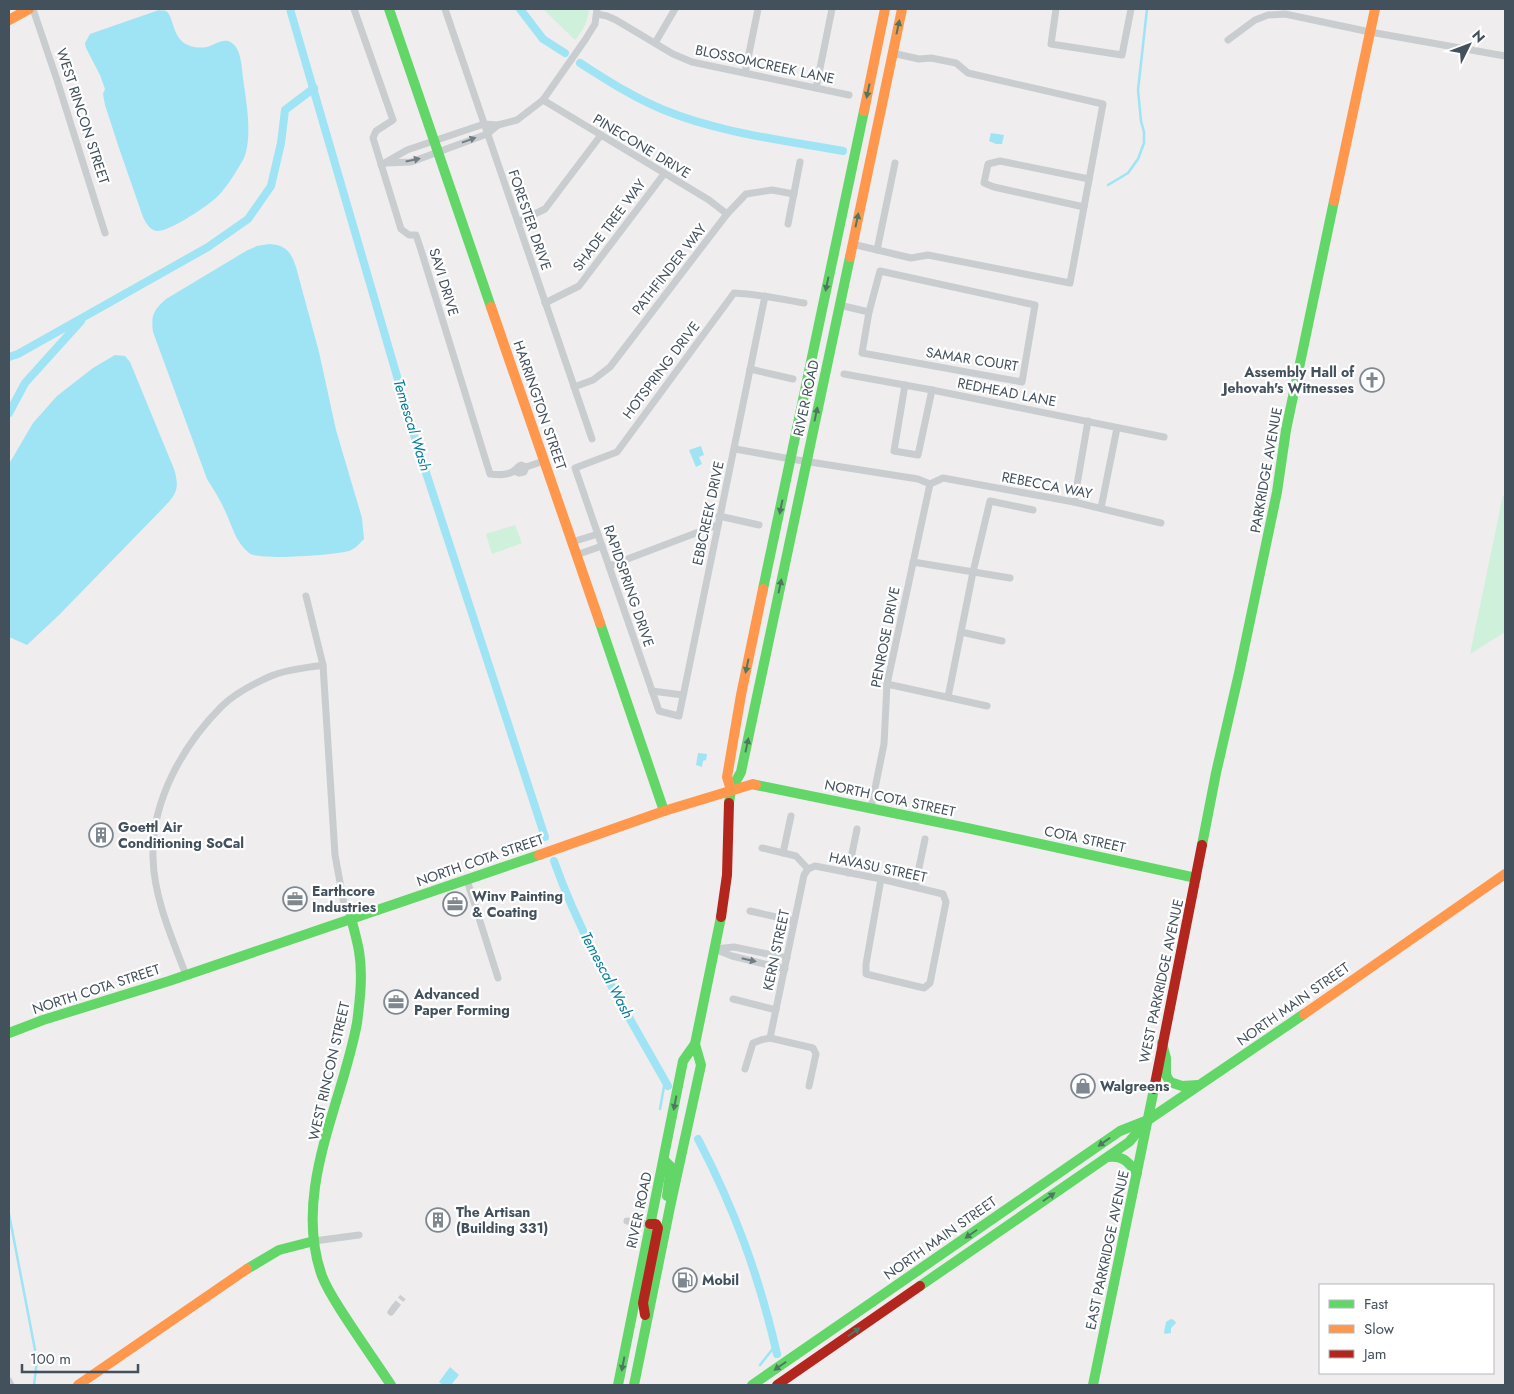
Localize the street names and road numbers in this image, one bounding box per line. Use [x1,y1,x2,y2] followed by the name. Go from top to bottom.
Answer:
[693,39,837,89] street label: BLOSSOMCREEK LANE
[52,46,115,187] street label: WEST RINCON STREET
[589,109,695,183] street label: PINECONE DRIVE
[503,167,557,273] street label: FORESTER DRIVE
[568,175,650,275] street label: SHADE TREE WAY
[627,219,711,319] street label: PATHFINDER WAY
[424,246,464,318] street label: SAVI DRIVE
[618,317,704,423] street label: HOTSPRING DRIVE
[508,338,572,473] street label: HARRINGTON STREET
[924,342,1020,376] street label: SAMAR COURT
[788,358,824,438] street label: RIVER ROAD
[956,373,1058,411] street label: REDHEAD LANE
[1245,406,1287,534] street label: PARKRIDGE AVENUE
[687,459,729,567] street label: EBBCREEK DRIVE
[1000,466,1094,504] street label: REBECCA WAY
[599,522,659,650] street label: RAPIDSPRING DRIVE
[865,585,905,689] street label: PENROSE DRIVE
[823,774,958,822] street label: NORTH COTA STREET
[1042,821,1128,857] street label: COTA STREET
[414,829,547,891] street label: NORTH COTA STREET
[827,847,929,887] street label: HAVASU STREET
[1134,897,1188,1065] street label: WEST PARKRIDGE AVENUE
[758,907,794,992] street label: KERN STREET
[1233,957,1354,1050] street label: NORTH MAIN STREET
[30,959,163,1019] street label: NORTH COTA STREET
[303,999,355,1142] street label: WEST RINCON STREET
[1080,1168,1134,1332] street label: EAST PARKRIDGE AVENUE
[621,1170,657,1250] street label: RIVER ROAD
[880,1191,1001,1284] street label: NORTH MAIN STREET

